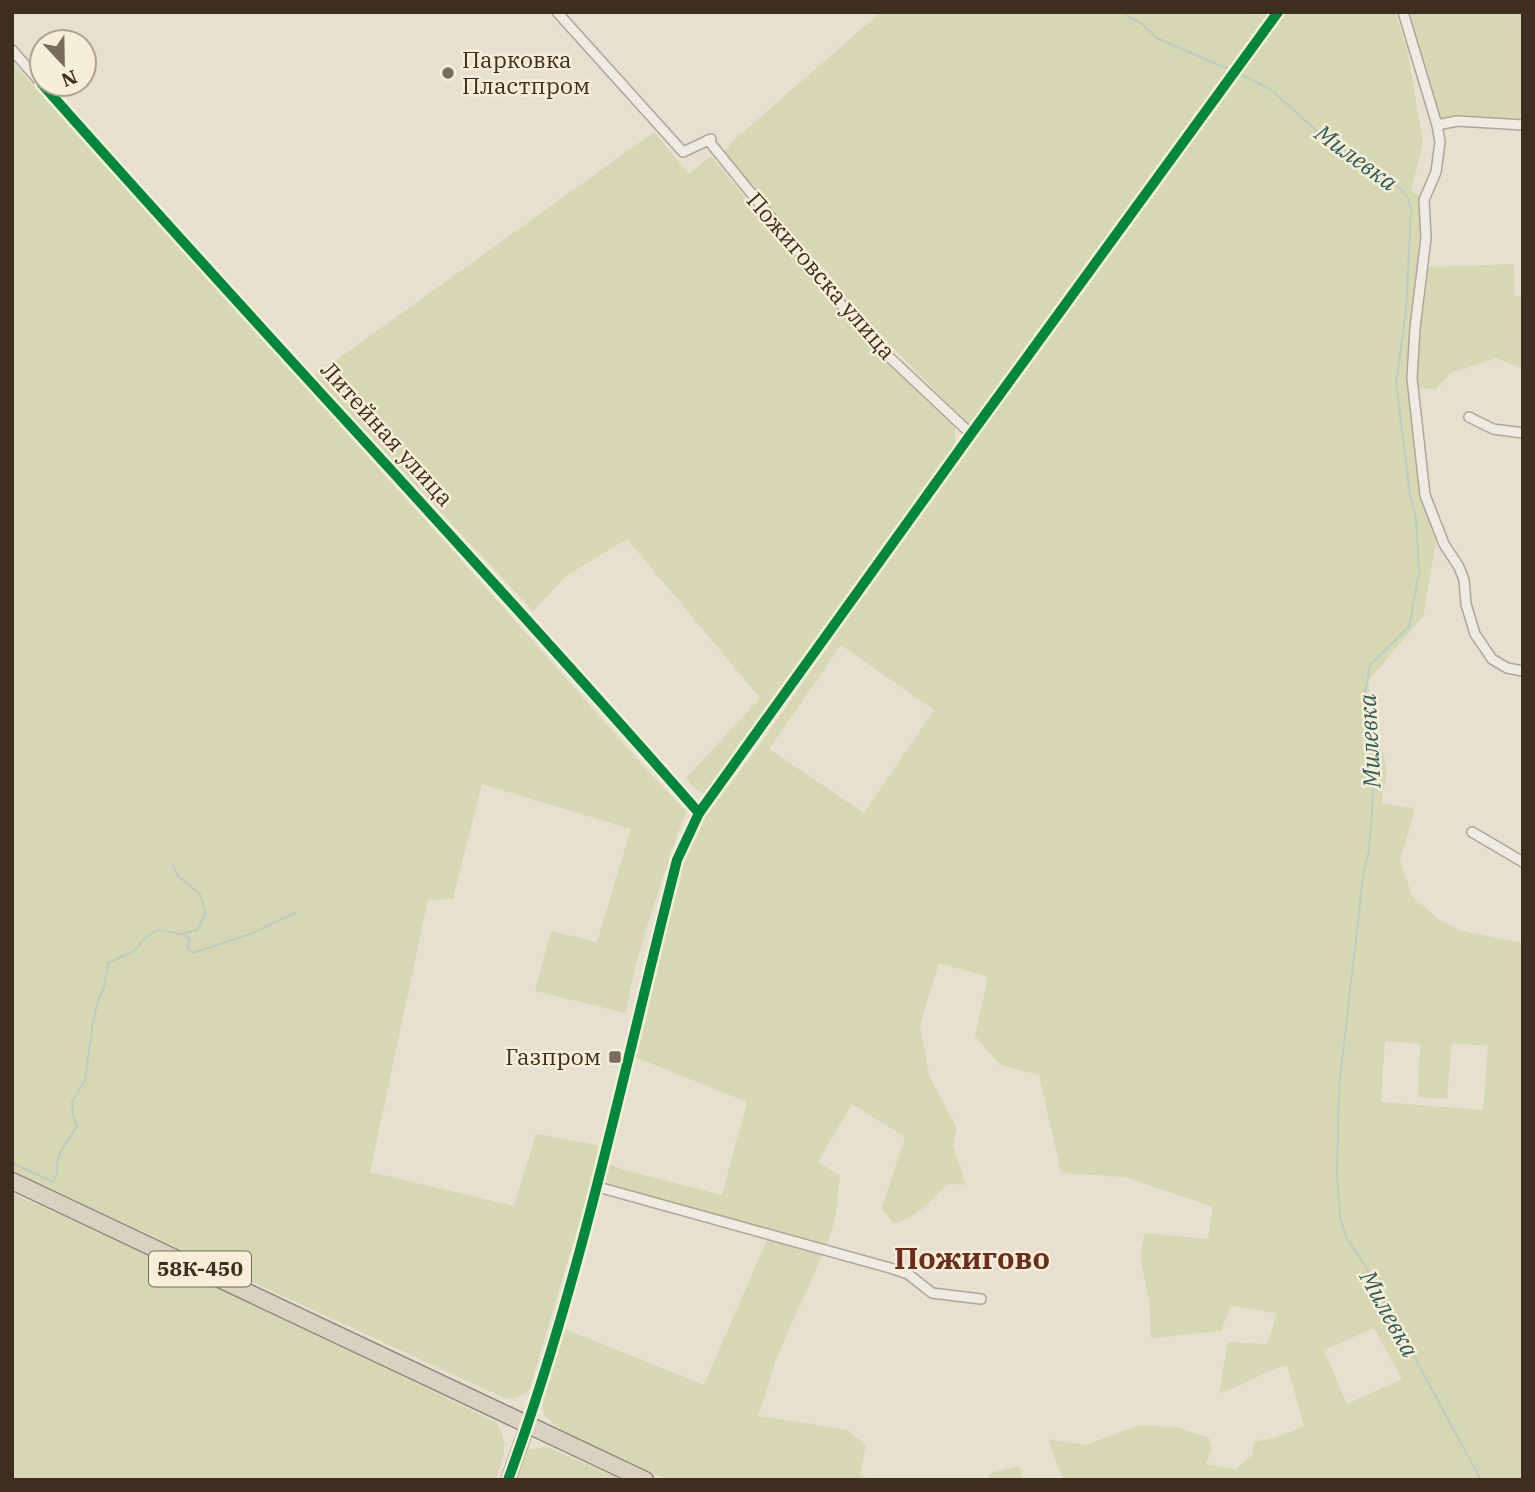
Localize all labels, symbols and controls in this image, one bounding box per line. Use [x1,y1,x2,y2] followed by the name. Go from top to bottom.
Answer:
[28,28,98,98] north arrow
[462,44,590,100] place label: Парковка Пластпром
[58,65,81,93] text: N
[440,65,456,81] marker: Парковка Пластпром
[1308,116,1404,198] water label: Милевка
[741,185,903,365] street label: Пожиговска улица
[315,355,461,512] street label: Литейная улица
[1351,693,1388,790] water label: Милевка
[505,1041,601,1071] place label: Газпром
[607,1049,623,1065] marker: Газпром
[894,1238,1050,1277] district label: Пожигово
[149,1252,251,1286] road number: 58К-450
[1352,1264,1427,1363] water label: Милевка

